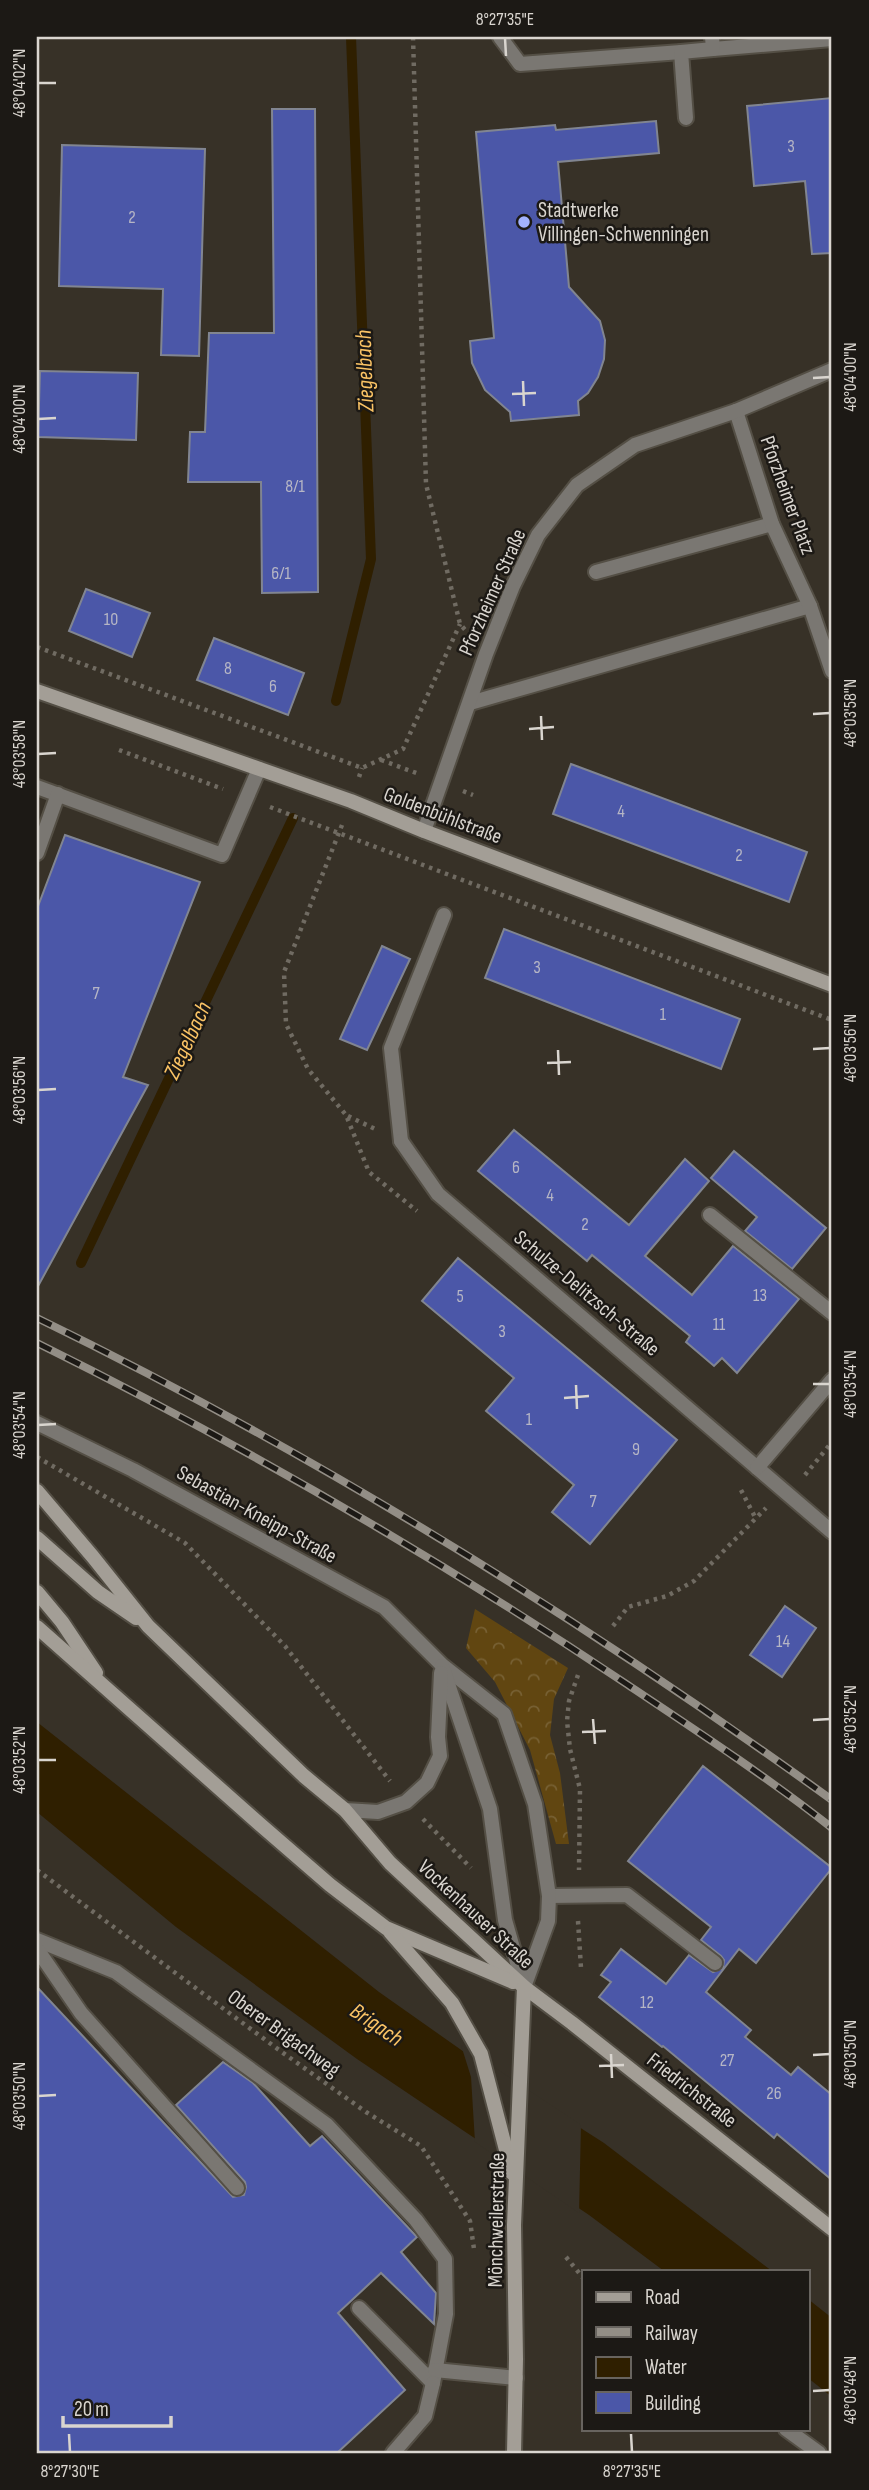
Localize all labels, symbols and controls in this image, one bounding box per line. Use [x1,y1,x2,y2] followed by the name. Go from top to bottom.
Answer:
[476,9,534,30] text: 8°27'35"E
[9,49,30,117] text: 48°04'02"N
[787,136,795,157] house number: 3
[538,198,709,247] place label: Stadtwerke Villingen-Schwenningen
[128,207,136,228] house number: 2
[516,214,532,230] marker: Stadtwerke Villingen-Schwenningen
[350,329,380,414] water label: Ziegelbach
[840,342,861,412] text: 48°04'00"N
[9,384,30,454] text: 48°04'00"N
[754,432,821,558] street label: Pforzheimer Platz
[285,476,305,497] house number: 8/1
[453,525,532,659] street label: Pforzheimer Straße
[271,563,291,584] house number: 6/1
[104,609,118,630] house number: 10
[224,658,232,679] house number: 8
[269,676,277,697] house number: 6
[840,679,861,747] text: 48°03'58"N
[9,720,30,788] text: 48°03'58"N
[380,781,506,849] street label: Goldenbühlstraße
[617,801,625,822] house number: 4
[735,845,743,866] house number: 2
[533,957,541,978] house number: 3
[92,983,100,1004] house number: 7
[157,997,218,1085] water label: Ziegelbach
[660,1004,667,1025] house number: 1
[840,1014,861,1082] text: 48°03'56"N
[9,1056,30,1124] text: 48°03'56"N
[512,1157,520,1178] house number: 6
[546,1185,554,1206] house number: 4
[581,1214,589,1235] house number: 2
[509,1225,665,1362] street label: Schulze-Delitzsch-Straße
[753,1285,767,1306] house number: 13
[456,1286,464,1307] house number: 5
[713,1314,726,1335] house number: 11
[498,1321,506,1342] house number: 3
[840,1350,861,1418] text: 48°03'54"N
[9,1391,30,1459] text: 48°03'54"N
[526,1409,533,1430] house number: 1
[632,1439,640,1460] house number: 9
[172,1460,341,1569] street label: Sebastian-Kneipp-Straße
[589,1491,597,1512] house number: 7
[776,1631,790,1652] house number: 14
[840,1685,861,1753] text: 48°03'52"N
[9,1726,30,1794] text: 48°03'52"N
[413,1855,539,1974] street label: Vockenhauser Straße
[223,1984,345,2082] street label: Oberer Brigachweg
[640,1992,654,2013] house number: 12
[345,1997,409,2053] water label: Brigach
[840,2020,861,2088] text: 48°03'50"N
[642,2047,742,2133] street label: Friedrichstraße
[720,2050,735,2071] house number: 27
[9,2062,30,2130] text: 48°03'50"N
[766,2083,782,2104] house number: 26
[483,2152,510,2288] street label: Mönchweilerstraße
[582,2270,810,2430] legend
[645,2285,680,2310] text: Road
[645,2321,698,2346] text: Railway
[645,2355,687,2380] text: Water
[840,2356,861,2424] text: 48°03'48"N
[63,2385,172,2429] scale bar
[645,2391,701,2416] text: Building
[74,2397,109,2422] text: 20 m
[40,2461,100,2482] text: 8°27'30"E
[603,2461,661,2482] text: 8°27'35"E

